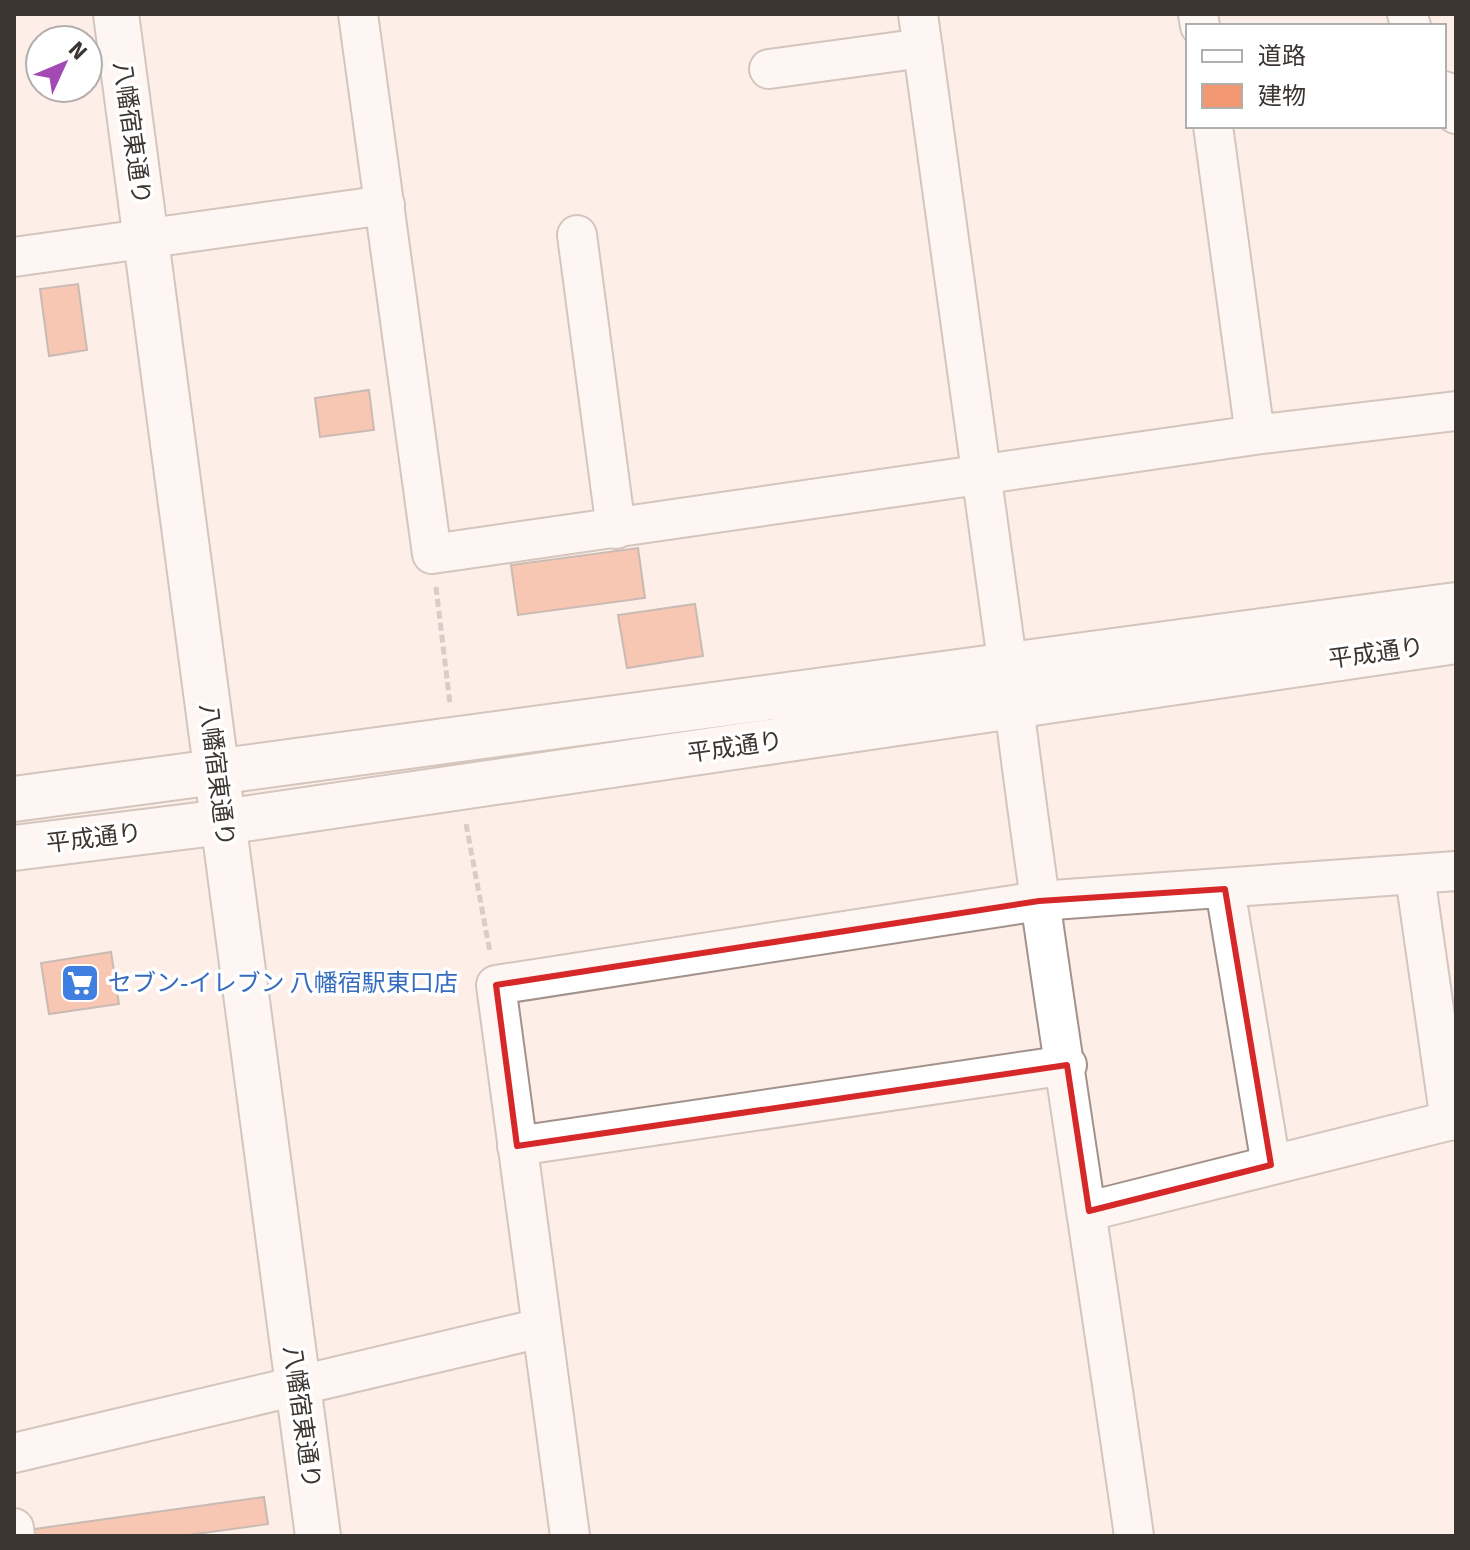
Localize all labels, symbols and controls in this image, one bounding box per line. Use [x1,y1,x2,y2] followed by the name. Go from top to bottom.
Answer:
[24,24,104,104] north arrow
[1186,24,1446,128] legend
[63,36,93,65] text: N
[1258,41,1306,71] text: 道路
[107,60,157,206] street label: 八幡宿東通り
[1258,81,1306,111] text: 建物
[1326,631,1426,675] street label: 平成通り
[193,702,241,848] street label: 八幡宿東通り
[685,725,785,769] street label: 平成通り
[45,817,143,859] street label: 平成通り
[59,962,101,1004] supermarket icon: セブン-イレブン 八幡宿駅東口店
[108,968,458,998] place label: セブン-イレブン 八幡宿駅東口店
[277,1344,327,1490] street label: 八幡宿東通り

